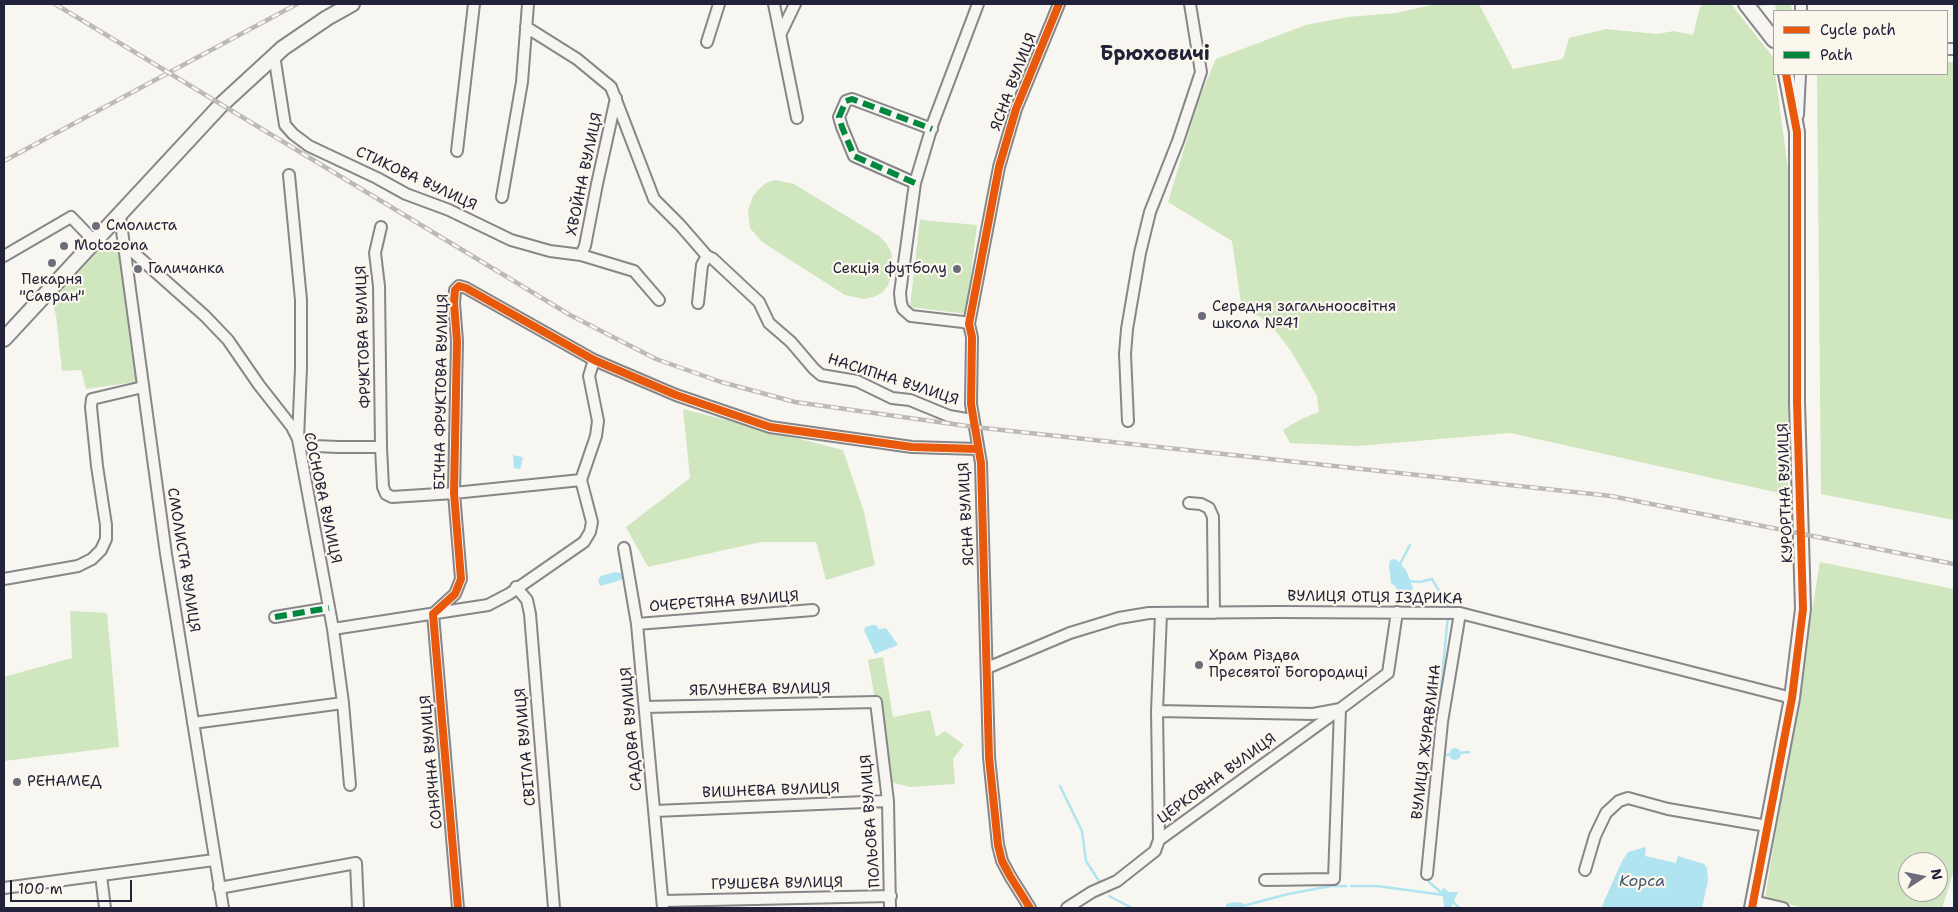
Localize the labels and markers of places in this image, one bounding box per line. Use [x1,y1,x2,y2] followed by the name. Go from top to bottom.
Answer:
[106,217,177,235] place label: Смолиста
[90,220,102,232] marker: Смолиста
[74,237,148,255] place label: Motozona
[58,240,70,252] marker: Motozona
[46,257,58,269] marker: Пекарня "Савран"
[148,260,224,278] place label: Галичанка
[833,260,947,278] place label: Секція футболу
[132,263,144,275] marker: Галичанка
[951,263,963,275] marker: Секція футболу
[19,271,85,306] place label: Пекарня "Савран"
[1212,298,1396,333] place label: Середня загальноосвітня школа №41
[1196,310,1208,322] marker: Середня загальноосвітня школа №41
[1209,647,1368,682] place label: Храм Різдва Пресвятої Богородиці
[1193,659,1205,671] marker: Храм Різдва Пресвятої Богородиці
[27,773,101,791] place label: РЕНАМЕД
[11,776,23,788] marker: РЕНАМЕД

